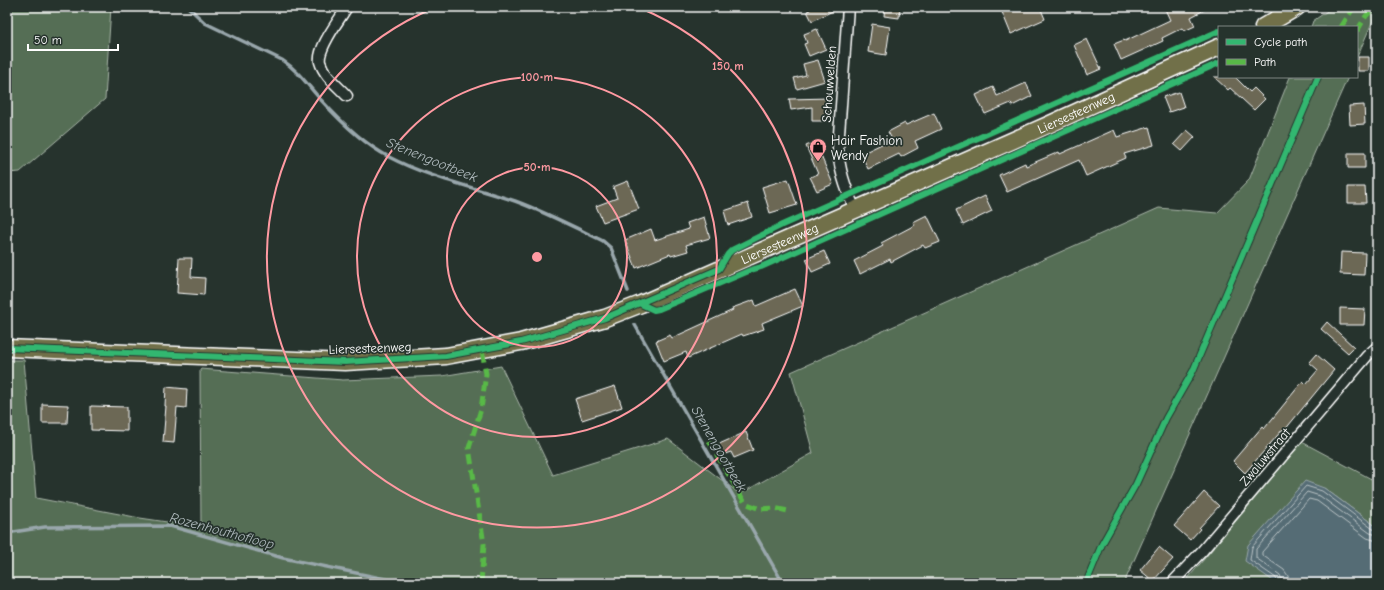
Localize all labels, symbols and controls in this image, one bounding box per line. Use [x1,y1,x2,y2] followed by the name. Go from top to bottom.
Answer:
[28,26,118,52] scale bar
[1218,26,1358,78] legend
[34,33,62,47] text: 50 m
[1254,35,1307,49] text: Cycle path
[819,45,839,123] street label: Schouwvelden
[1254,55,1276,69] text: Path
[712,59,744,73] text: 150 m
[521,70,553,84] text: 100 m
[1035,88,1117,136] street label: Liersesteenweg
[831,133,902,163] place label: Hair Fashion Wendy
[384,134,480,186] water label: Stenengootbeek
[808,137,828,162] shop icon: Hair Fashion Wendy
[523,160,551,174] text: 50 m
[738,220,820,267] street label: Liersesteenweg
[530,250,544,264] centre of rings
[328,339,412,357] street label: Liersesteenweg
[688,403,751,495] water label: Stenengootbeek
[1237,424,1294,489] street label: Zwaluwstraat
[168,509,276,553] water label: Rozenhouthofloop

